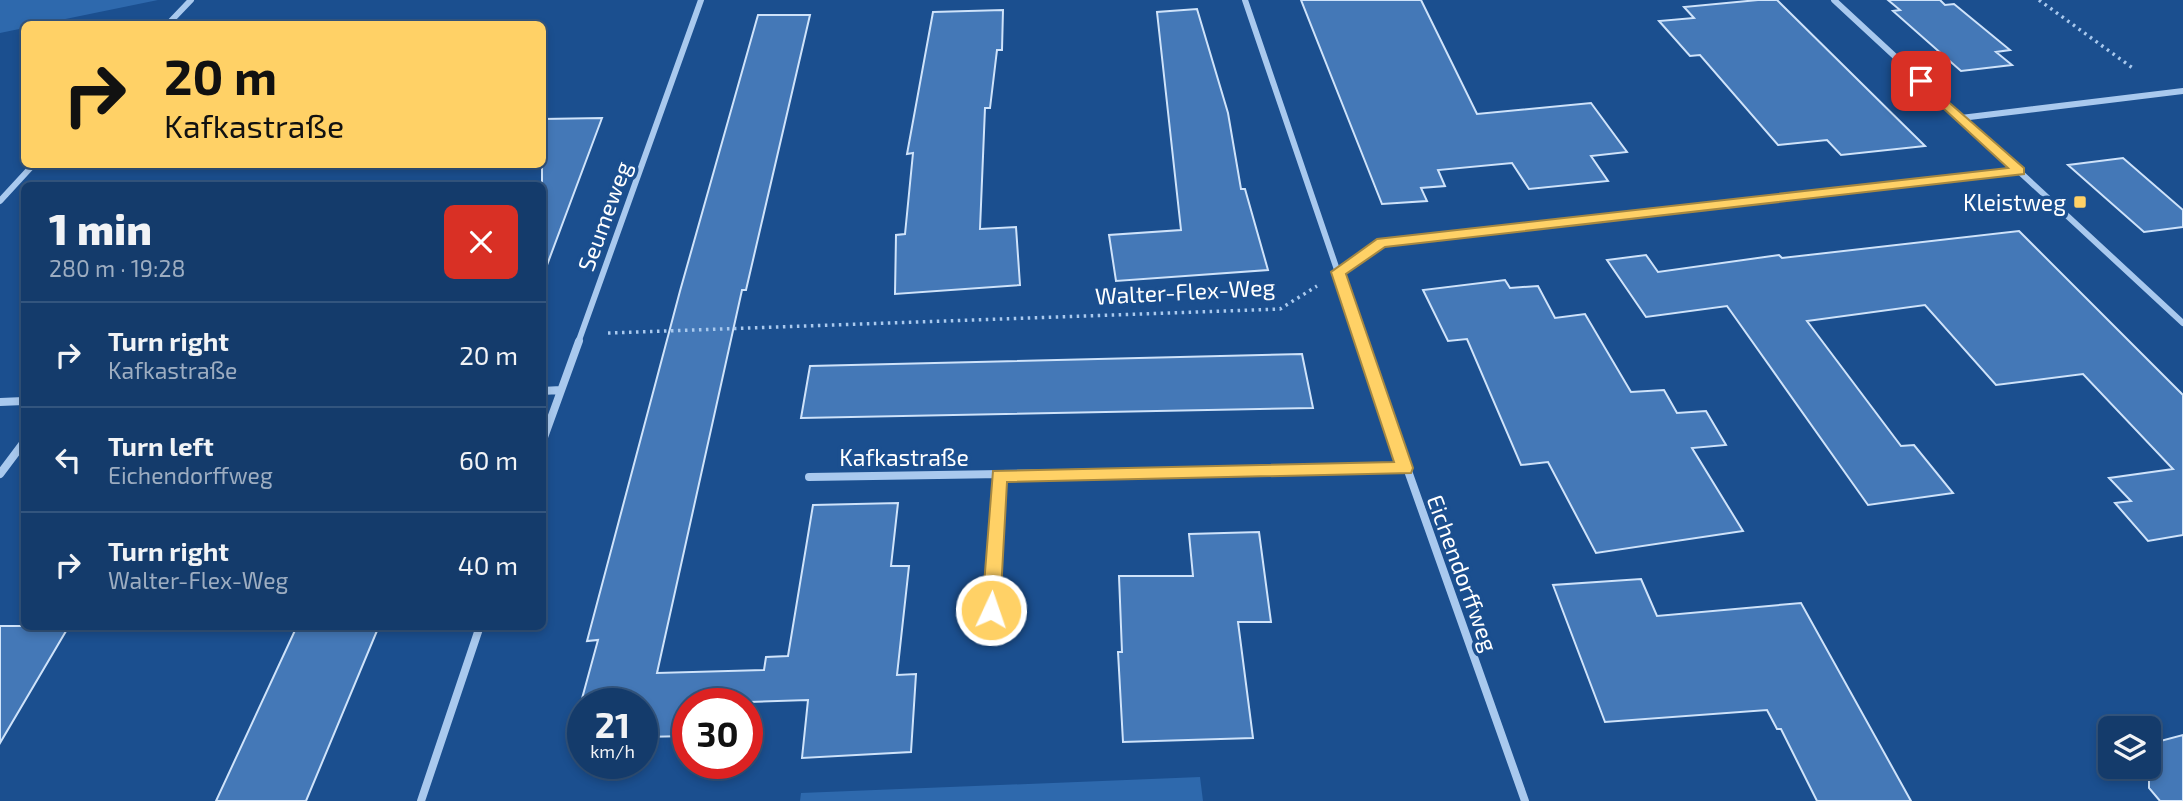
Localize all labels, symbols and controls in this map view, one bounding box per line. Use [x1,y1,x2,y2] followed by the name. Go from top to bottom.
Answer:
[164,46,277,105] text: 20 m
[49,49,140,140] icon: right
[1891,51,1951,111] pin
[1902,62,1940,100] icon: arrive
[164,106,344,144] text: Kafkastraße
[571,157,637,275] street label: Seumeweg
[1963,188,2066,216] place label: Kleistweg
[2072,194,2088,210] marker: Kleistweg
[49,203,152,253] text: 1 min
[444,205,518,279] button: close
[49,254,185,282] text: 280 m · 19:28
[1094,272,1276,310] street label: Walter-Flex-Weg
[108,325,229,356] text: Turn right
[49,336,87,374] icon: right
[459,339,518,370] text: 20 m
[108,356,237,384] text: Kafkastraße
[108,430,214,461] text: Turn left
[49,441,87,479] icon: left
[839,443,969,471] street label: Kafkastraße
[459,444,518,475] text: 60 m
[108,461,273,489] text: Eichendorffweg
[1422,491,1504,655] street label: Eichendorffweg
[108,535,229,566] text: Turn right
[49,546,87,584] icon: right
[458,549,518,580] text: 40 m
[108,566,288,594] text: Walter-Flex-Weg
[954,573,1028,647] position arrow
[672,688,763,779] speed limit sign: 30
[595,703,630,745] text: 21
[2098,716,2161,779] map controls
[2098,716,2161,779] button: layers
[590,740,635,762] text: km/h

